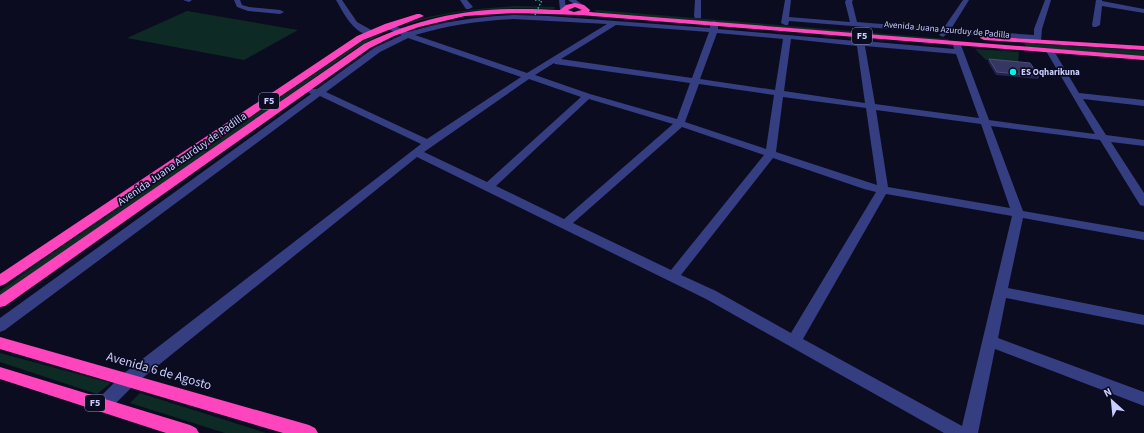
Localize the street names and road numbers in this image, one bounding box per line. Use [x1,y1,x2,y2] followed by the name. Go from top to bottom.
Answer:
[884,18,1010,42] street label: Avenida Juana Azurduy de Padilla
[852,28,872,44] road number: F5
[259,93,279,109] road number: F5
[115,109,249,209] street label: Avenida Juana Azurduy de Padilla
[104,347,214,395] street label: Avenida 6 de Agosto
[85,395,105,411] road number: F5

